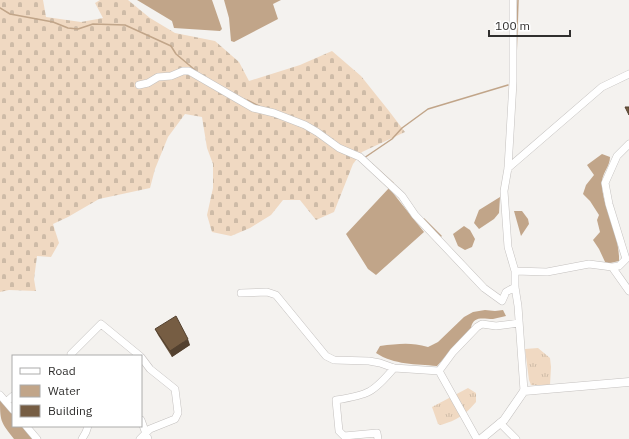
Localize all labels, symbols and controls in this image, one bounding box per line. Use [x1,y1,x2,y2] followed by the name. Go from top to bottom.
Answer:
[489,12,570,38] scale bar
[495,18,530,33] text: 100 m
[12,355,142,427] legend
[48,363,76,378] text: Road
[48,383,81,398] text: Water
[48,403,93,418] text: Building

